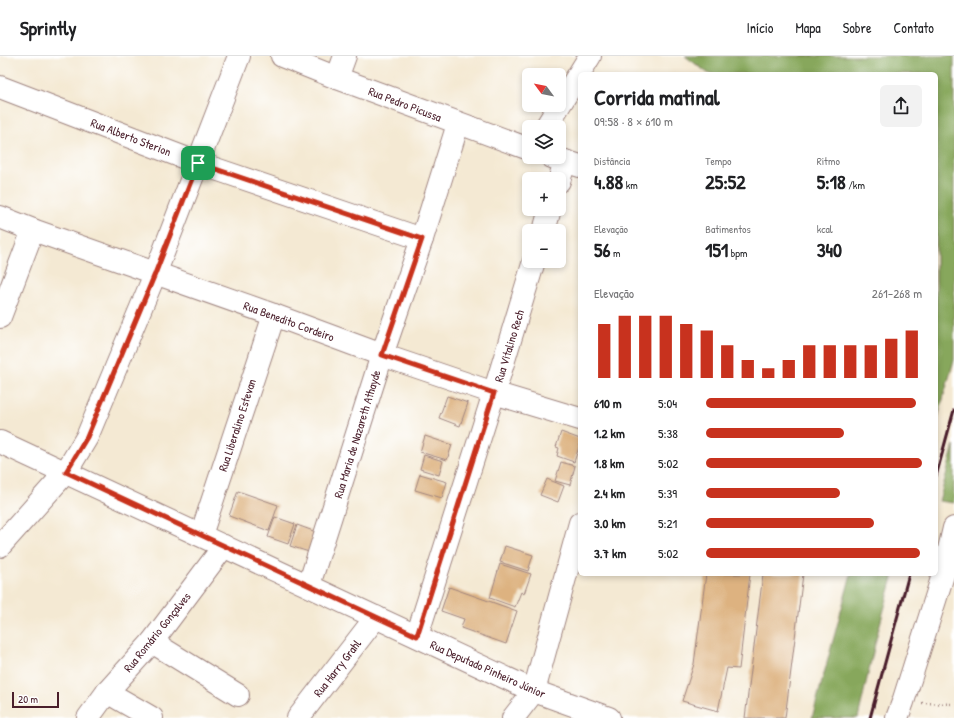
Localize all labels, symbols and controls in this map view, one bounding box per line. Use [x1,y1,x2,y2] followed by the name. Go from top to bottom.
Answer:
[20,15,77,41] text: Sprintly
[747,18,773,37] text: Início
[795,18,821,37] text: Mapa
[843,18,872,37] text: Sobre
[894,18,934,37] text: Contato
[522,68,566,112] north arrow
[522,68,566,268] map controls
[366,82,444,126] street label: Rua Pedro Picussa
[594,82,720,112] text: Corrida matinal
[880,85,922,127] button: share
[594,112,673,130] text: 09:58 · 8 × 610 m
[88,114,174,160] street label: Rua Alberto Sterion
[522,120,566,164] button: layers
[181,146,215,180] pin
[187,152,209,174] icon: arrive
[594,154,630,168] text: Distância
[705,154,731,168] text: Tempo
[817,154,840,168] text: Ritmo
[594,168,623,195] text: 4.88
[705,168,746,195] text: 25:52
[817,168,846,195] text: 5:18
[522,172,566,216] button: +
[623,178,638,192] text: km
[846,178,865,192] text: /km
[594,222,628,236] text: Elevação
[705,222,751,236] text: Batimentos
[817,222,833,236] text: kcal
[522,224,566,268] button: −
[594,236,610,263] text: 56
[705,236,728,263] text: 151
[817,236,842,263] text: 340
[610,246,620,260] text: m
[728,246,748,260] text: bpm
[594,284,634,302] text: Elevação
[872,284,922,302] text: 261–268 m
[241,297,337,345] street label: Rua Benedito Cordeiro
[490,308,528,384] street label: Rua Vitalino Rech
[329,368,385,500] street label: Rua Maria de Nazareth Athayde
[214,376,260,474] street label: Rua Liberalino Estevan
[594,394,622,412] text: 610 m
[658,394,677,412] text: 5:04
[594,424,625,442] text: 1.2 km
[658,424,678,442] text: 5:38
[594,454,624,472] text: 1.8 km
[658,454,678,472] text: 5:02
[594,484,625,502] text: 2.4 km
[658,484,677,502] text: 5:39
[594,514,626,532] text: 3.0 km
[658,514,677,532] text: 5:21
[594,544,626,562] text: 3.7 km
[658,544,678,562] text: 5:02
[119,588,195,676] street label: Rua Romário Gonçalves
[309,635,365,700] street label: Rua Harry Grahl
[428,636,549,702] street label: Rua Deputado Pinheiro Júnior
[12,690,59,709] scale bar
[18,692,38,706] text: 20 m

